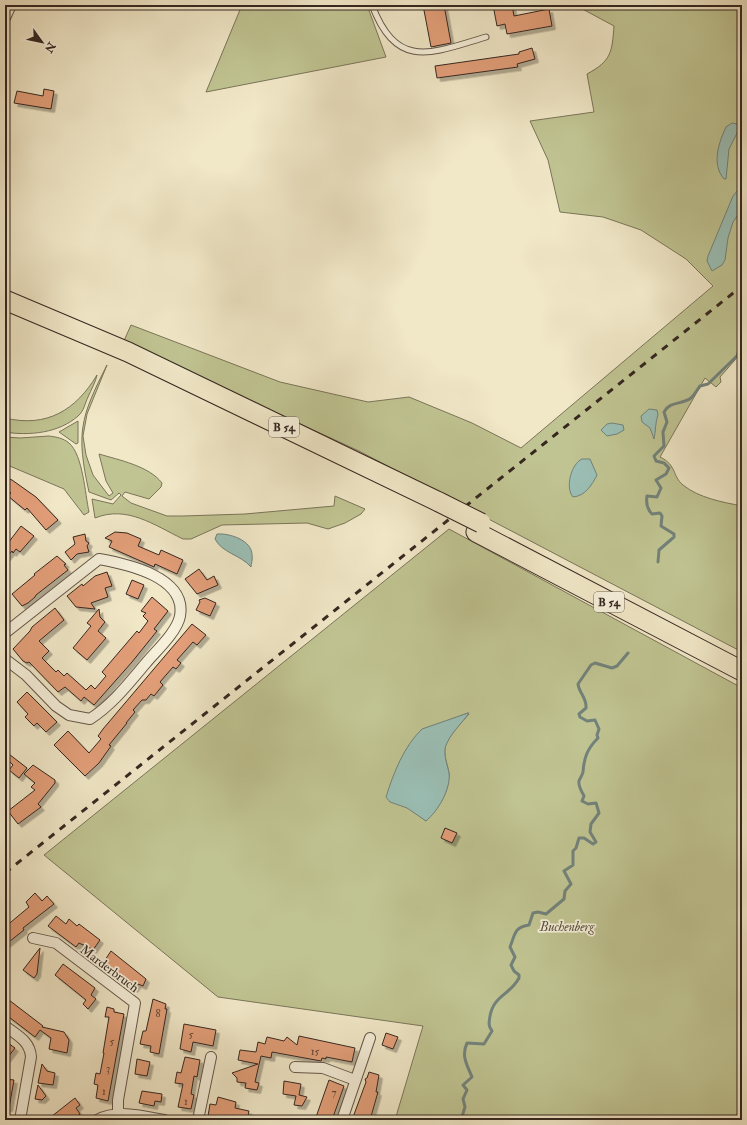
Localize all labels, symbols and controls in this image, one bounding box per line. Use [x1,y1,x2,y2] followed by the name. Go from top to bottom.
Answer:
[22,22,62,62] north arrow
[41,39,59,56] text: N
[269,417,299,437] road number: B 54
[594,592,624,612] road number: B 54
[539,919,595,935] park label: Buchenberg
[77,942,142,996] street label: Marderbruch
[155,1007,161,1020] house number: 8
[189,1028,194,1041] house number: 5
[110,1035,115,1048] house number: 5
[311,1045,320,1058] house number: 15
[106,1062,110,1075] house number: 3
[102,1085,106,1098] house number: 1
[331,1086,337,1099] house number: 7
[184,1095,188,1108] house number: 1

